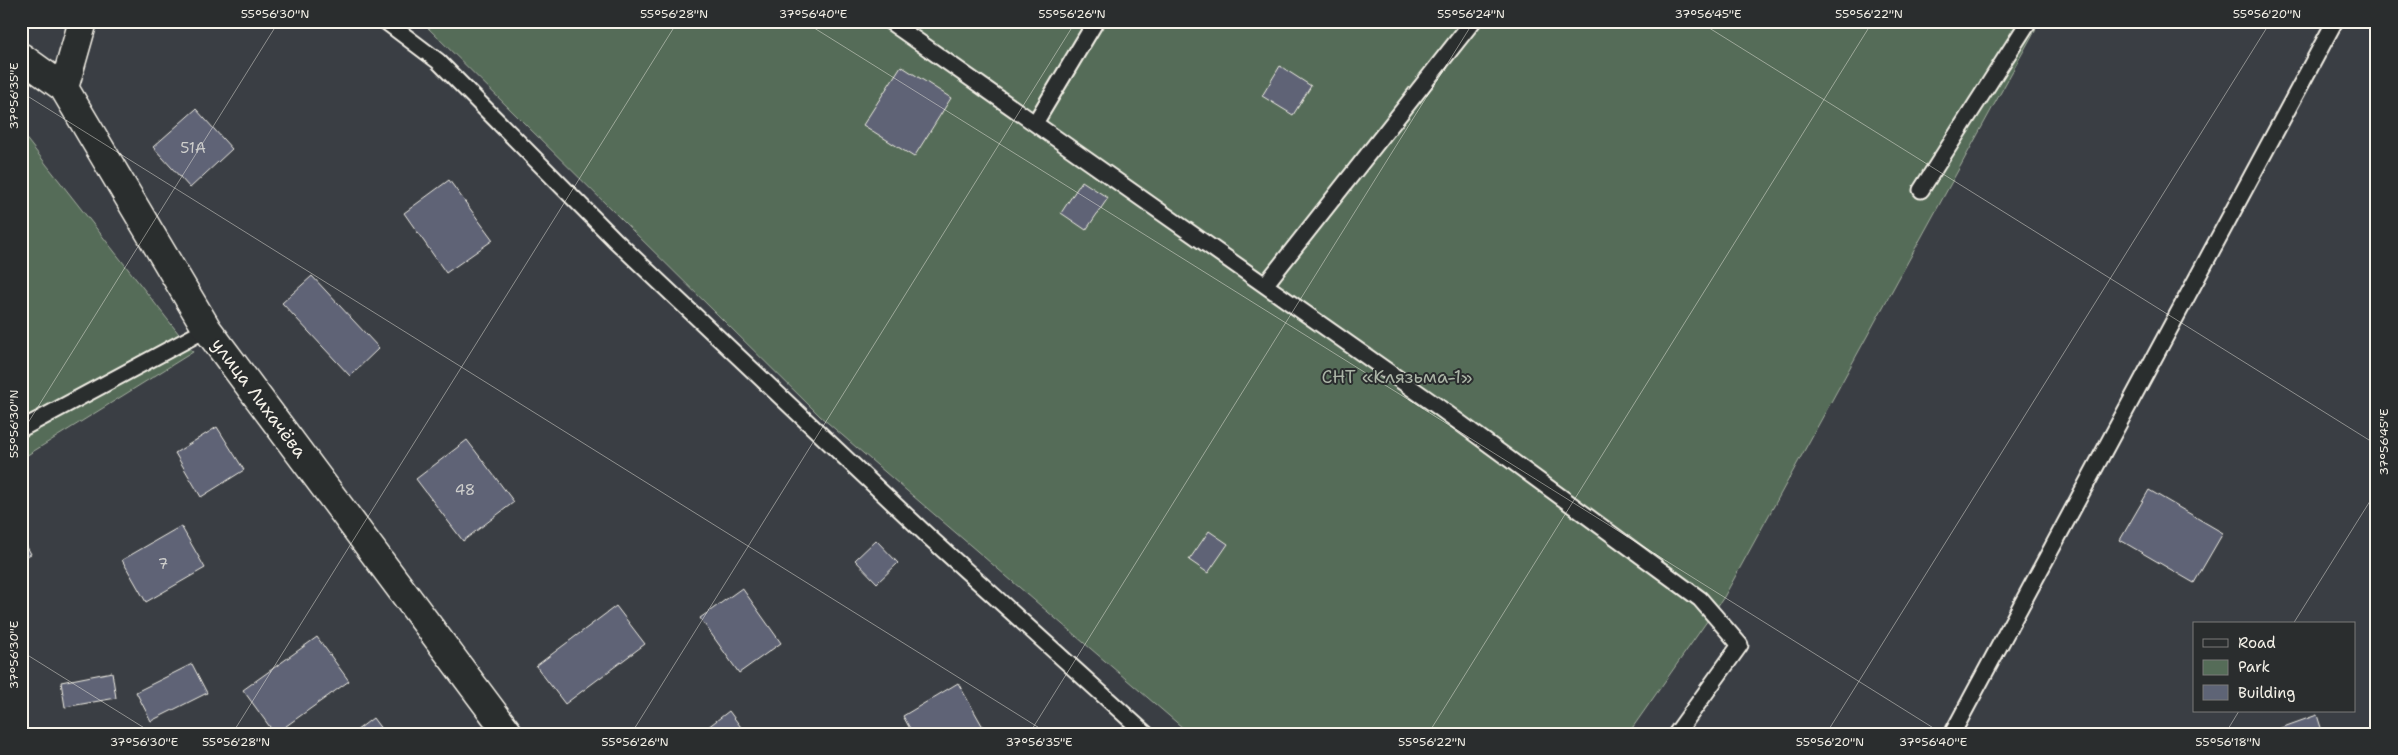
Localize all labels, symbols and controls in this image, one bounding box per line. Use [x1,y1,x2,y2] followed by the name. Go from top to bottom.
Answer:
[241,6,309,22] text: 55°56'30"N
[640,6,708,22] text: 55°56'28"N
[779,6,847,22] text: 37°56'40"E
[1038,6,1106,22] text: 55°56'26"N
[1437,6,1505,22] text: 55°56'24"N
[1675,6,1741,22] text: 37°56'45"E
[1835,6,1903,22] text: 55°56'22"N
[2233,6,2301,22] text: 55°56'20"N
[6,62,22,130] text: 37°56'35"E
[180,138,206,158] house number: 51А
[206,333,312,463] street label: улица Лихачёва
[1322,365,1472,389] park label: СНТ «Клязьма-1»
[6,390,22,458] text: 55°56'30"N
[2376,409,2392,475] text: 37°56'45"E
[455,480,475,500] house number: 48
[158,554,168,574] house number: 7
[6,621,22,689] text: 37°56'30"E
[2193,622,2356,712] legend
[2238,633,2276,653] text: Road
[2238,657,2270,677] text: Park
[2238,683,2295,703] text: Building
[110,734,178,750] text: 37°56'30"E
[202,734,270,750] text: 55°56'28"N
[601,734,669,750] text: 55°56'26"N
[1005,734,1073,750] text: 37°56'35"E
[1398,734,1466,750] text: 55°56'22"N
[1796,734,1864,750] text: 55°56'20"N
[1899,734,1967,750] text: 37°56'40"E
[2195,734,2261,750] text: 55°56'18"N

